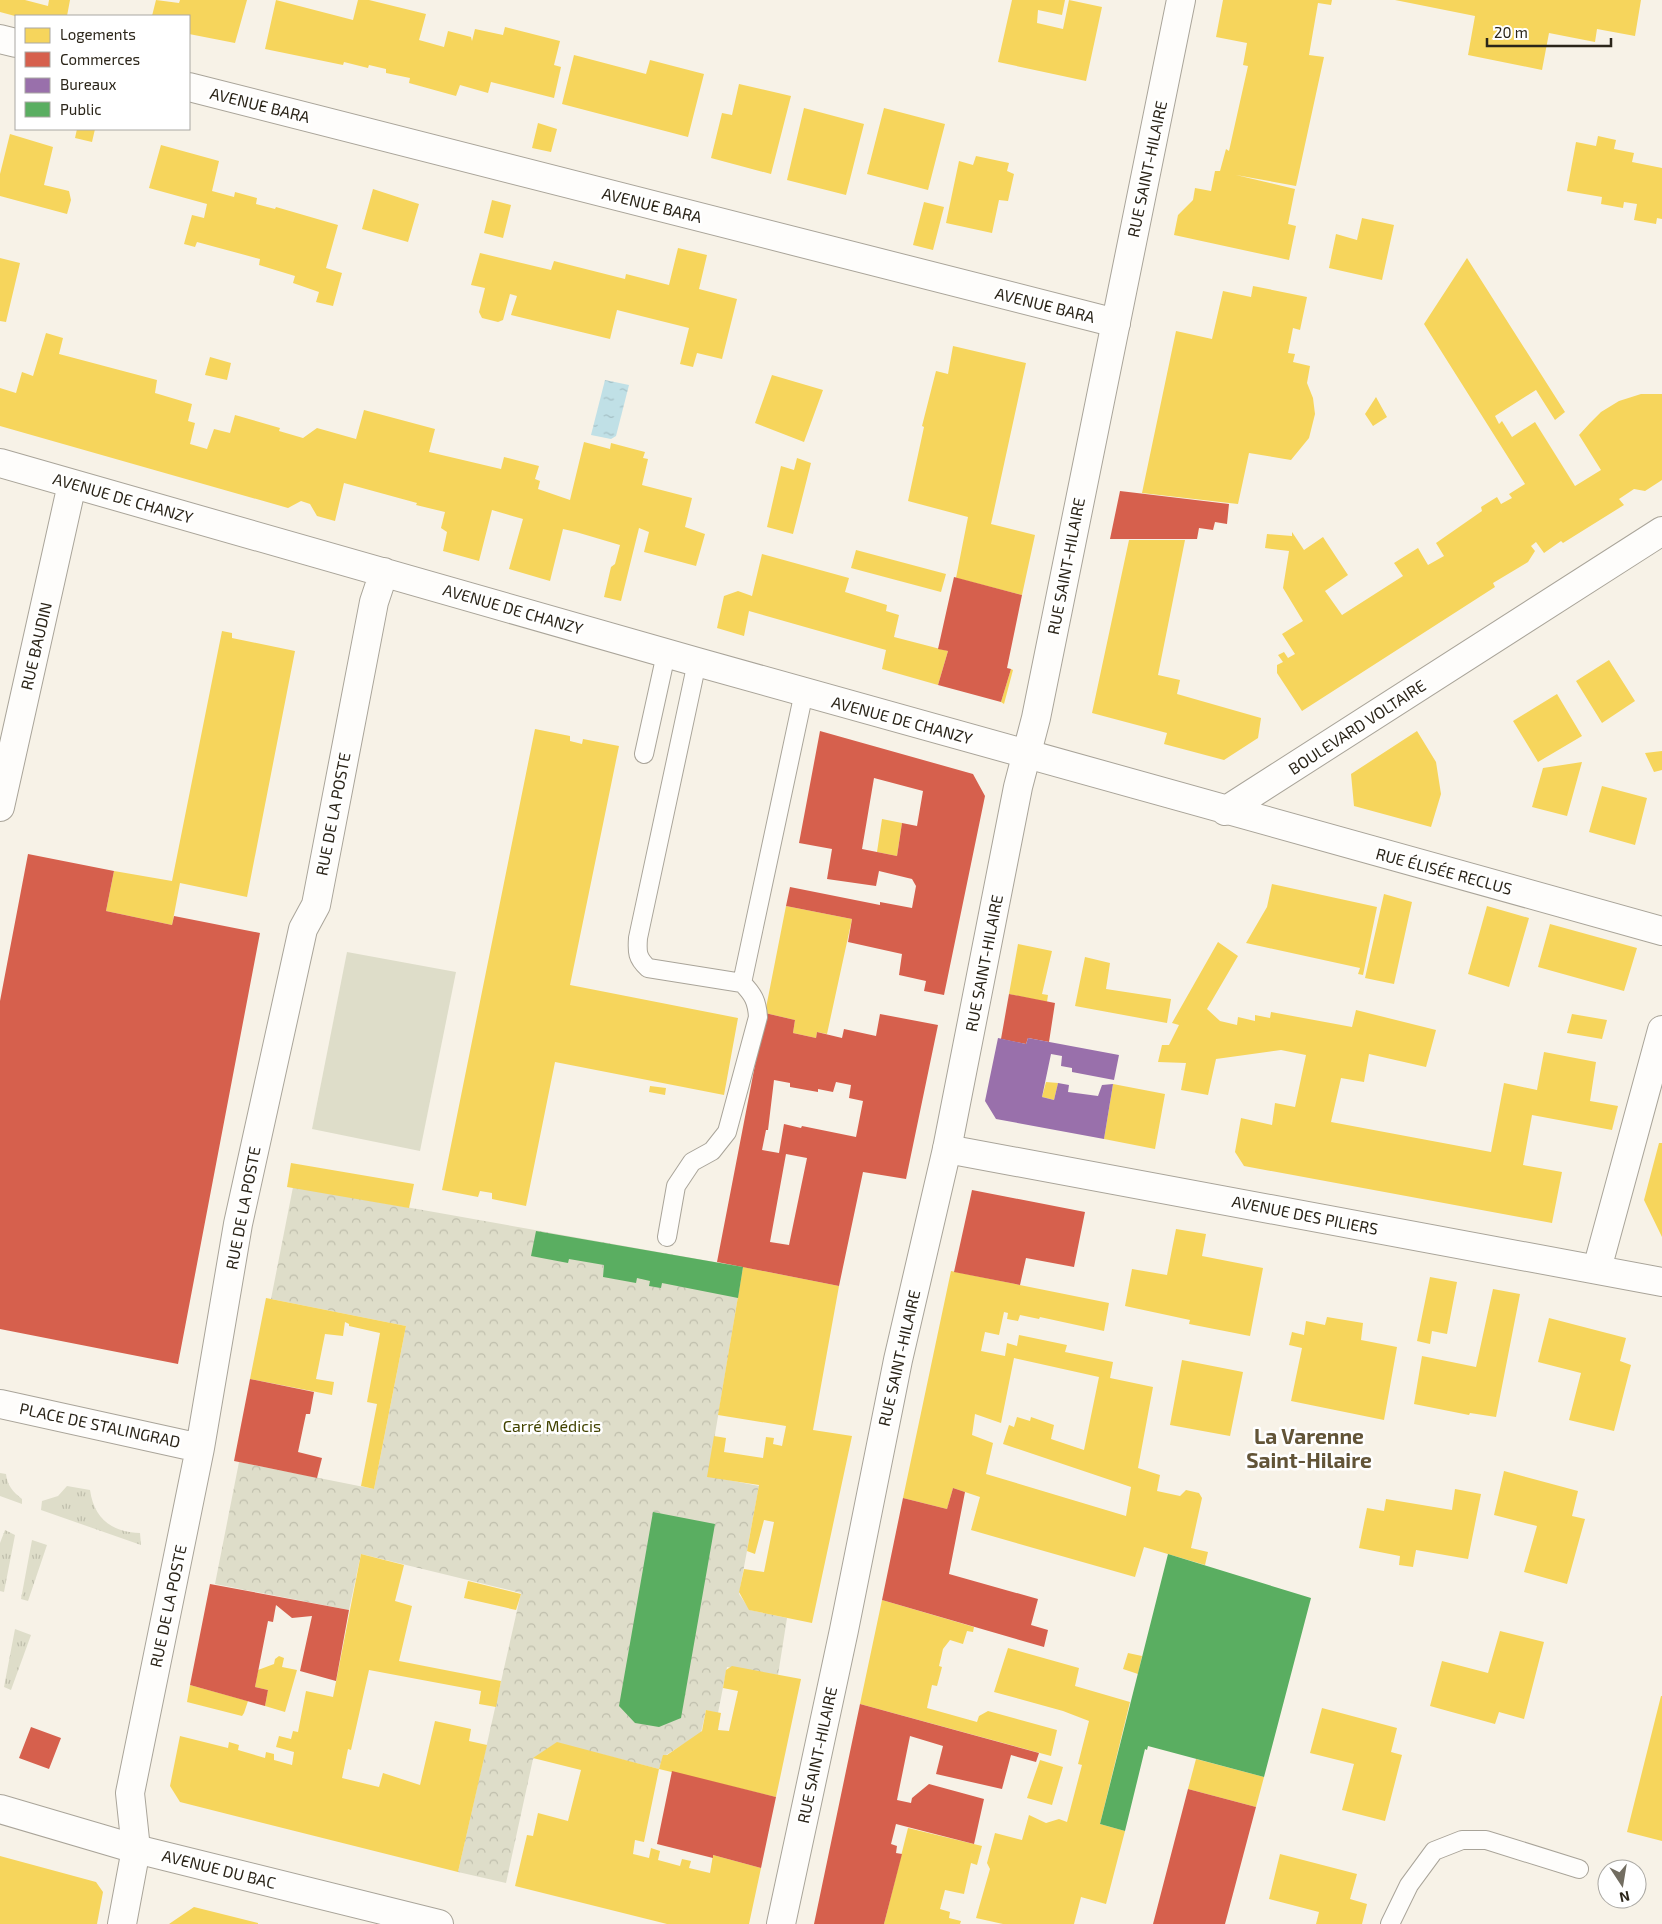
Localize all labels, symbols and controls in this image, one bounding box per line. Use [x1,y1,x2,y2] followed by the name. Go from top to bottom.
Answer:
[15,15,190,130] legend
[1487,15,1611,47] scale bar
[1494,23,1528,41] text: 20 m
[60,25,136,43] text: Logements
[60,50,140,68] text: Commerces
[60,75,117,93] text: Bureaux
[208,83,312,126] street label: AVENUE BARA
[1123,99,1170,239] street label: RUE SAINT-HILAIRE
[60,100,101,118] text: Public
[600,183,704,226] street label: AVENUE BARA
[993,283,1097,326] street label: AVENUE BARA
[51,468,195,527] street label: AVENUE DE CHANZY
[1043,496,1088,636] street label: RUE SAINT-HILAIRE
[441,579,585,638] street label: AVENUE DE CHANZY
[16,600,55,692] street label: RUE BAUDIN
[1285,675,1429,778] street label: BOULEVARD VOLTAIRE
[830,692,975,747] street label: AVENUE DE CHANZY
[311,751,354,877] street label: RUE DE LA POSTE
[1374,843,1514,898] street label: RUE ÉLISÉE RECLUS
[961,893,1006,1033] street label: RUE SAINT-HILAIRE
[221,1145,264,1271] street label: RUE DE LA POSTE
[1230,1191,1380,1238] street label: AVENUE DES PILIERS
[874,1288,923,1428] street label: RUE SAINT-HILAIRE
[18,1398,182,1451] street label: PLACE DE STALINGRAD
[503,1416,601,1435] park label: Carré Médicis
[1246,1423,1372,1472] district label: La Varenne Saint-Hilaire
[145,1543,190,1669] street label: RUE DE LA POSTE
[793,1685,840,1825] street label: RUE SAINT-HILAIRE
[160,1845,278,1892] street label: AVENUE DU BAC
[1597,1859,1647,1909] north arrow
[1618,1888,1632,1907] text: N

